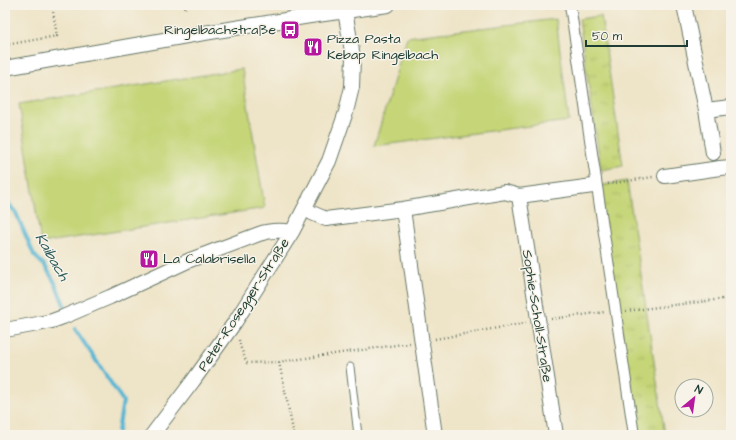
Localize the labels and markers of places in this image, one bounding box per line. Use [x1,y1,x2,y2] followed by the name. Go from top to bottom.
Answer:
[279,19,301,41] bus stop icon: Ringelbachstraße
[164,20,276,40] place label: Ringelbachstraße
[327,29,438,65] place label: Pizza Pasta Kebap Ringelbach
[302,36,324,58] restaurant icon: Pizza Pasta Kebap Ringelbach
[138,248,160,270] restaurant icon: La Calabrisella
[163,249,256,269] place label: La Calabrisella

